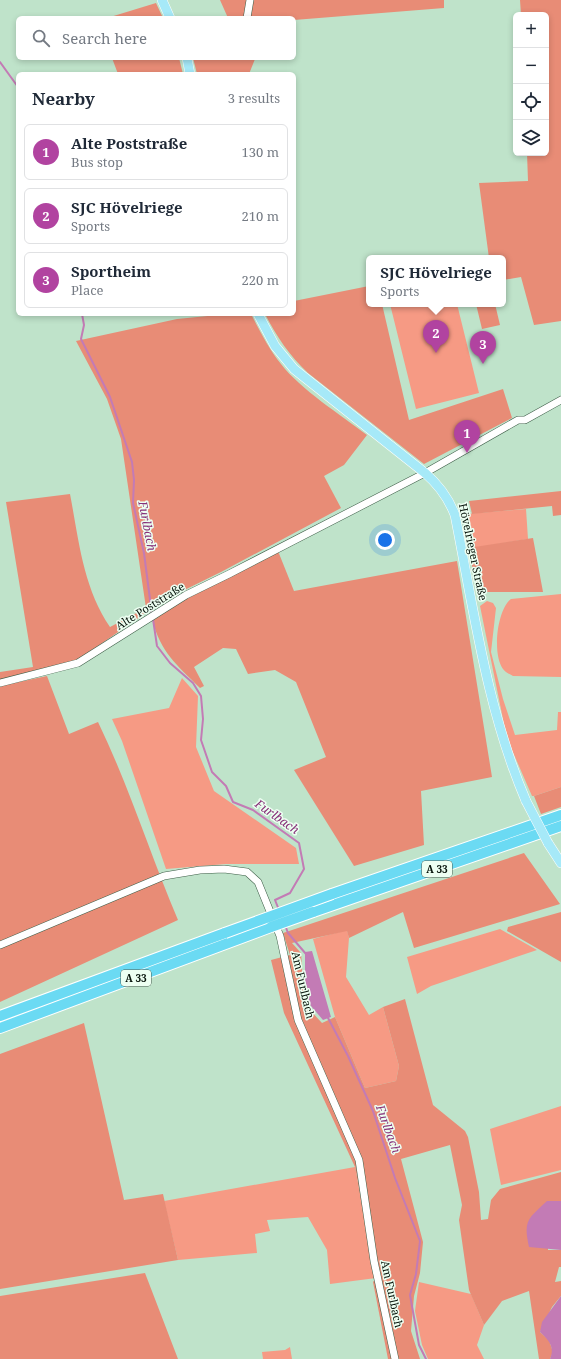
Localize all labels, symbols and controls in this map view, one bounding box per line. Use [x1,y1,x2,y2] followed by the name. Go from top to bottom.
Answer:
[513,12,549,156] map controls
[513,12,549,48] button: +
[16,16,296,60] search box
[30,27,52,49] icon: search
[62,28,147,48] text: Search here
[513,48,549,84] button: −
[513,84,549,120] button: locate
[32,87,95,110] text: Nearby
[228,89,280,107] text: 3 results
[513,120,549,156] button: layers
[71,133,187,153] text: Alte Poststraße
[42,143,50,161] text: 1
[242,143,279,161] text: 130 m
[71,153,123,171] text: Bus stop
[71,197,183,217] text: SJC Hövelriege
[42,207,50,225] text: 2
[242,207,279,225] text: 210 m
[71,217,110,235] text: Sports
[366,255,506,307] popup
[71,261,151,281] text: Sportheim
[380,262,492,282] text: SJC Hövelriege
[42,271,50,289] text: 3
[242,271,279,289] text: 220 m
[71,281,104,299] text: Place
[380,282,419,300] text: Sports
[423,320,449,353] pin: 2
[470,331,496,364] pin: 3
[454,420,480,453] pin: 1
[134,499,161,552] water label: Furlbach
[456,502,491,602] street label: Hövelrieger Straße
[375,530,395,550] your location
[112,578,187,633] street label: Alte Poststraße
[251,795,303,838] water label: Furlbach
[422,861,452,877] road number: A 33
[288,950,318,1020] street label: Am Furlbach
[121,970,151,986] road number: A 33
[372,1101,405,1155] water label: Furlbach
[378,1259,407,1329] street label: Am Furlbach

